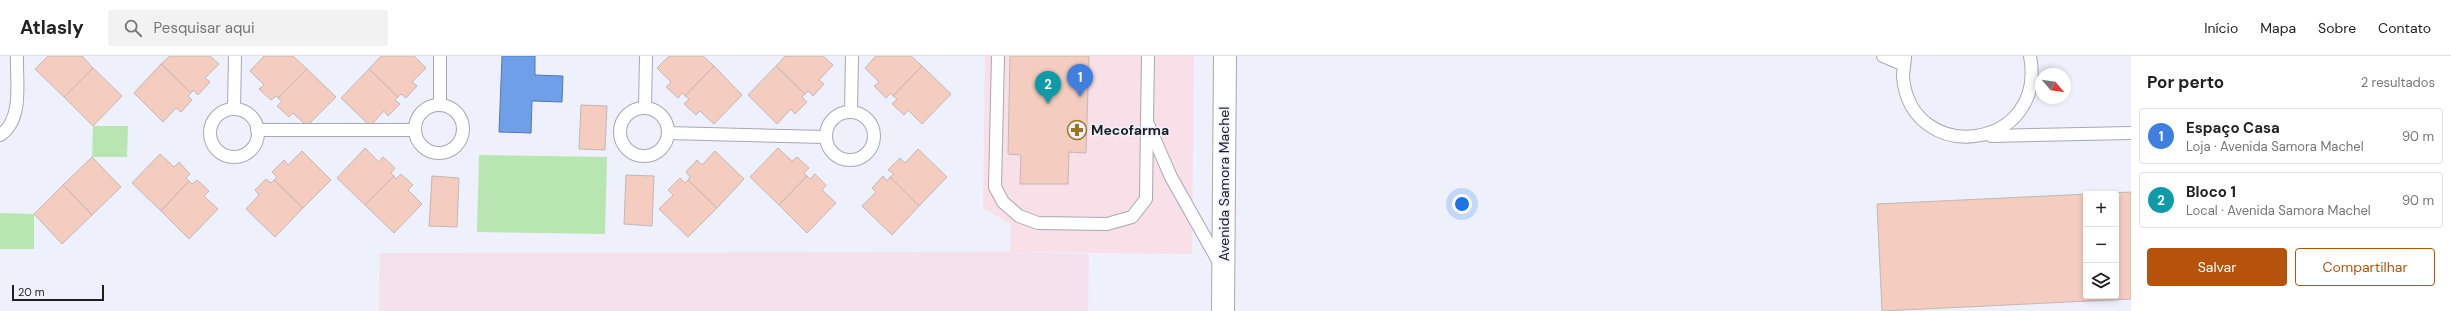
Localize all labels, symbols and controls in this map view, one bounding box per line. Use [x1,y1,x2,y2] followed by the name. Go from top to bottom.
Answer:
[108,10,388,46] search box
[20,15,84,40] text: Atlasly
[122,17,144,39] icon: search
[154,18,255,38] text: Pesquisar aqui
[2204,19,2238,37] text: Início
[2260,19,2296,37] text: Mapa
[2318,19,2356,37] text: Sobre
[2378,19,2431,37] text: Contato
[1067,64,1093,97] pin: 1
[2035,68,2071,104] north arrow
[1035,71,1061,104] pin: 2
[2147,71,2224,93] text: Por perto
[2361,74,2435,91] text: 2 resultados
[1215,107,1233,261] street label: Avenida Samora Machel
[2186,118,2280,138] text: Espaço Casa
[1066,119,1088,141] pharmacy icon: Mecofarma
[1091,121,1169,139] place label: Mecofarma
[2159,128,2163,145] text: 1
[2402,128,2434,145] text: 90 m
[2186,138,2364,155] text: Loja · Avenida Samora Machel
[2186,182,2236,202] text: Bloco 1
[2083,191,2119,299] map controls
[2083,191,2119,227] button: +
[2157,192,2165,209] text: 2
[2402,192,2434,209] text: 90 m
[1452,194,1472,214] your location
[2186,202,2371,219] text: Local · Avenida Samora Machel
[2083,227,2119,263] button: −
[2147,248,2287,286] button: Salvar
[2295,248,2435,286] button: Compartilhar
[2083,263,2119,299] button: layers
[12,283,104,302] scale bar
[18,285,44,299] text: 20 m

